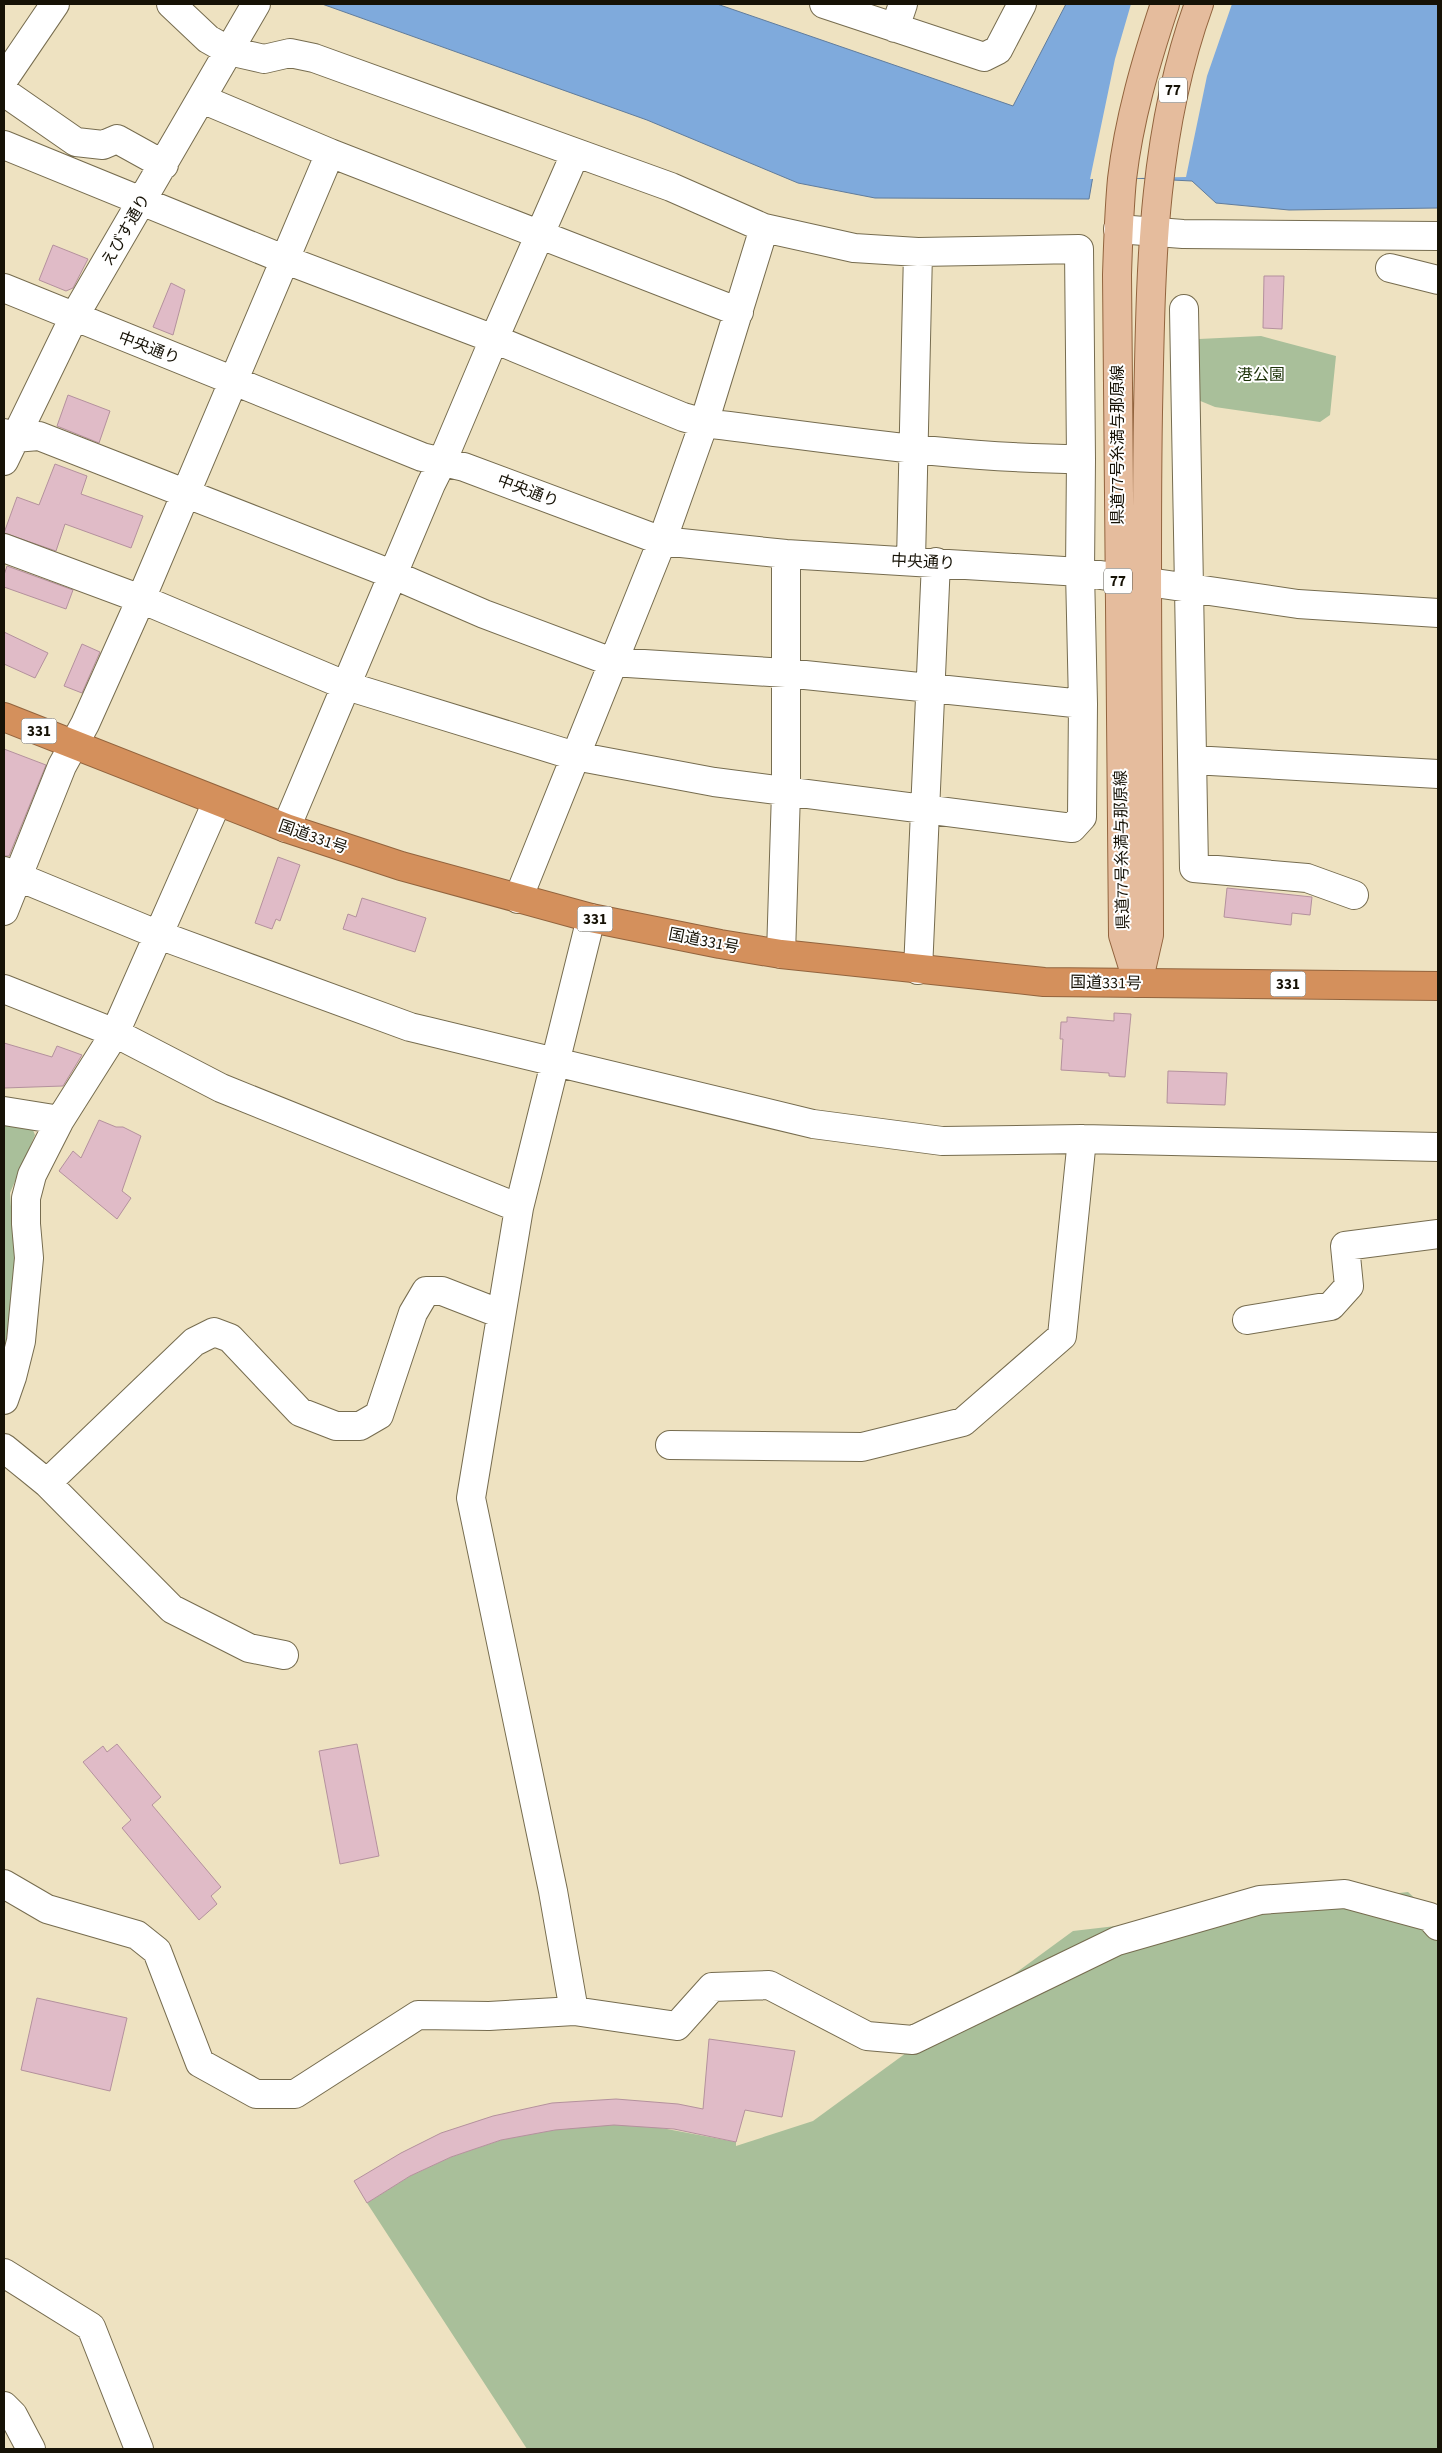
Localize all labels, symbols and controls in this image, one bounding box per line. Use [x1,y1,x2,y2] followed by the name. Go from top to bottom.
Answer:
[1159,78,1187,102] road number: 77
[96,190,156,270] street label: えびす通り
[115,326,183,370] street label: 中央通り
[1237,364,1285,386] park label: 港公園
[1107,365,1129,525] street label: 県道77号糸満与那原線
[494,469,562,513] street label: 中央通り
[890,549,956,575] street label: 中央通り
[1104,568,1132,594] road number: 77
[22,718,56,744] road number: 331
[1110,770,1134,930] street label: 県道77号糸満与那原線
[275,815,351,859] street label: 国道331号
[578,906,612,932] road number: 331
[667,923,741,959] street label: 国道331号
[1070,971,1142,995] street label: 国道331号
[1270,972,1306,996] road number: 331

